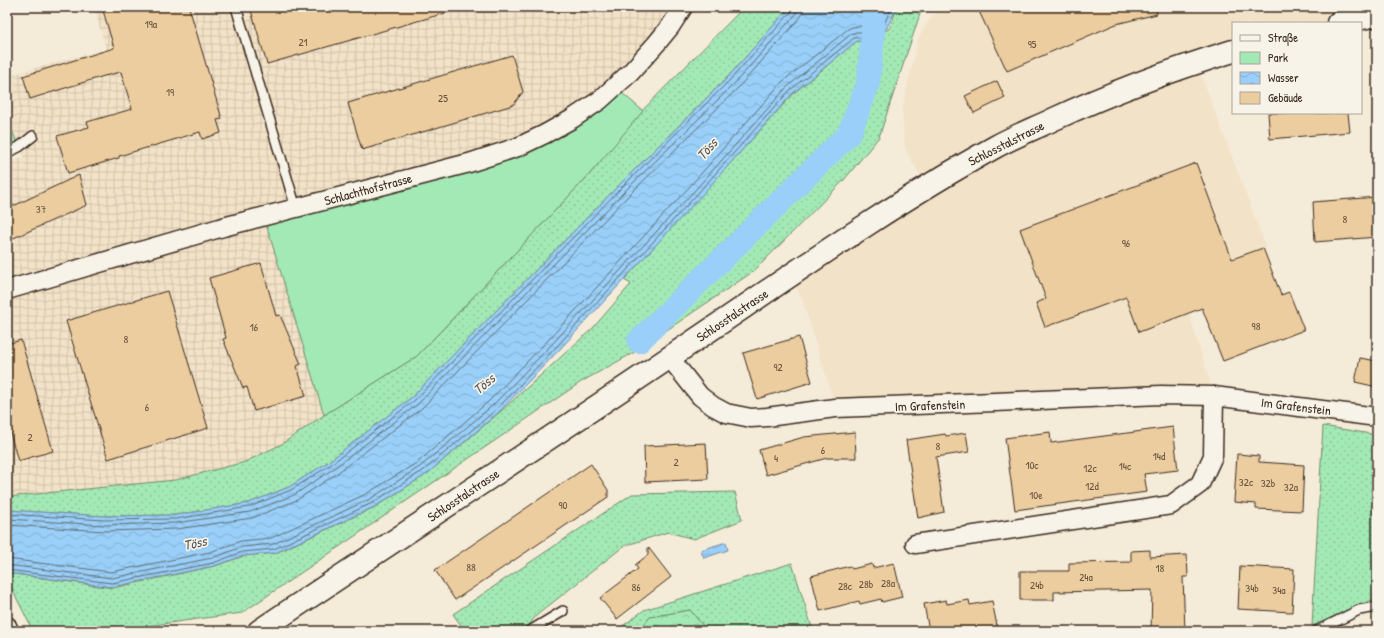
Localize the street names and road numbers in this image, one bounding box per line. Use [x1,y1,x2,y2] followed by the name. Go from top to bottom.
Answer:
[965,116,1047,170] street label: Schlosstalstrasse
[322,169,414,209] street label: Schlachthofstrasse
[693,284,771,346] street label: Schlosstalstrasse
[1260,393,1332,419] street label: Im Grafenstein
[895,395,966,415] street label: Im Grafenstein
[424,464,502,526] street label: Schlosstalstrasse

